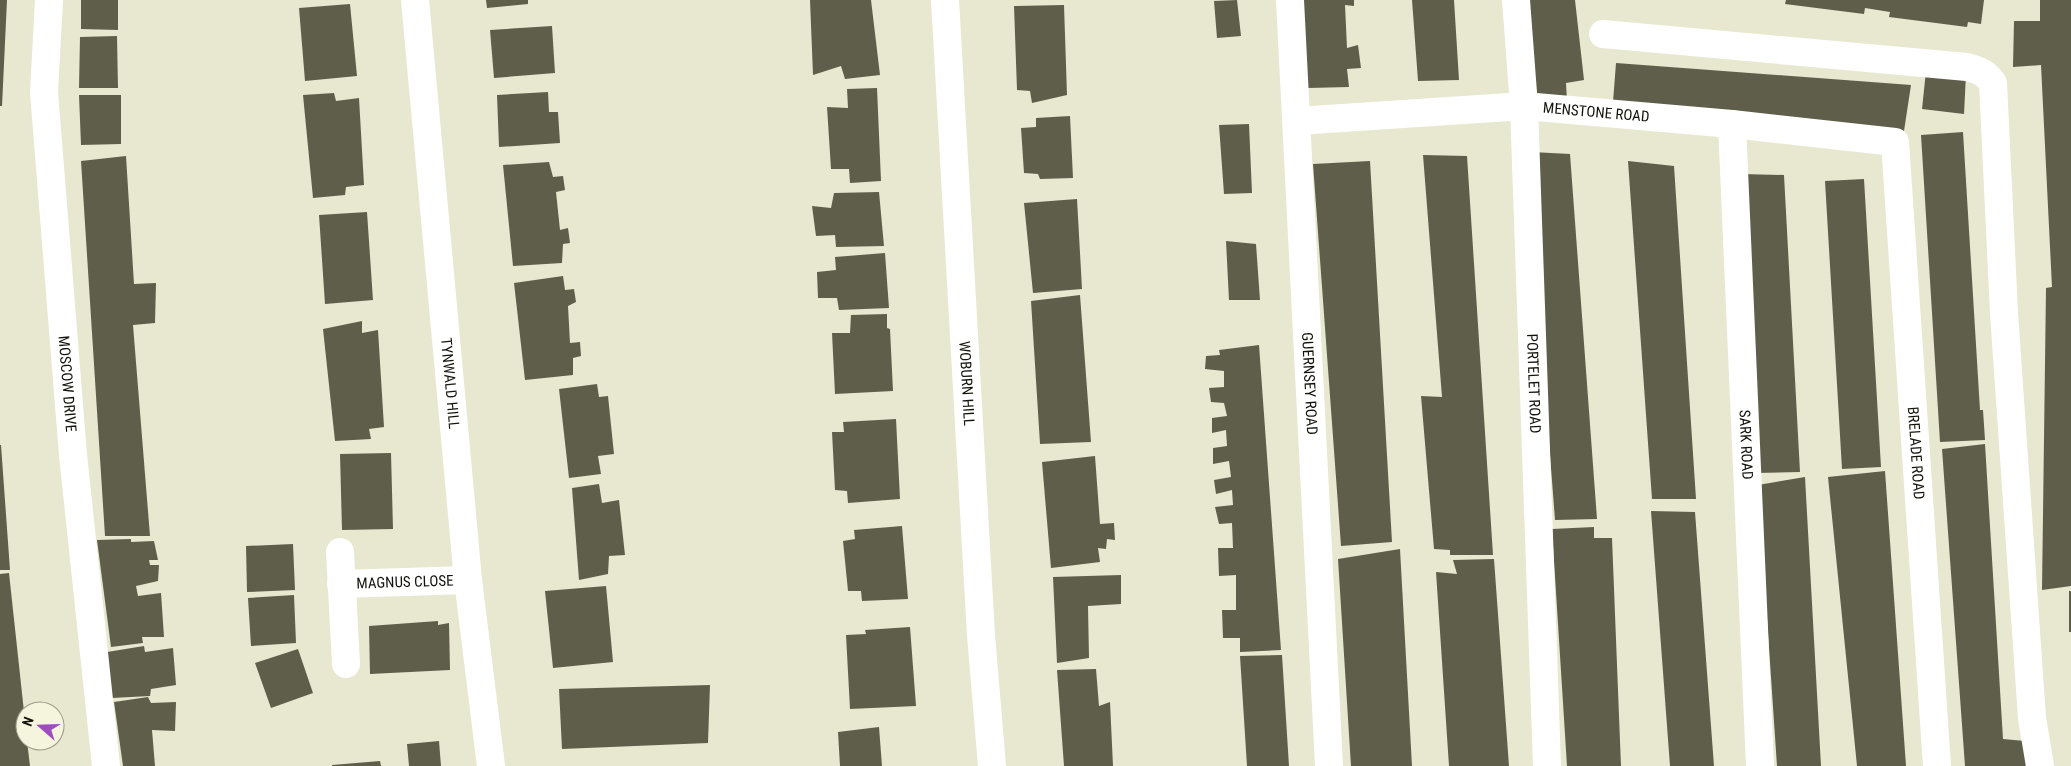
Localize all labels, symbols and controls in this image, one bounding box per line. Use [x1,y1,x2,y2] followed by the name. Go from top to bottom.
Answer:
[1542,99,1650,126] street label: MENSTONE ROAD
[1298,332,1321,435] street label: GUERNSEY ROAD
[1523,333,1544,434] street label: PORTELET ROAD
[54,335,80,433] street label: MOSCOW DRIVE
[437,337,463,430] street label: TYNWALD HILL
[955,340,978,426] street label: WOBURN HILL
[1904,406,1928,500] street label: BRELADE ROAD
[1735,409,1757,480] street label: SARK ROAD
[356,571,454,593] street label: MAGNUS CLOSE
[15,701,65,751] north arrow
[19,715,37,728] text: N

